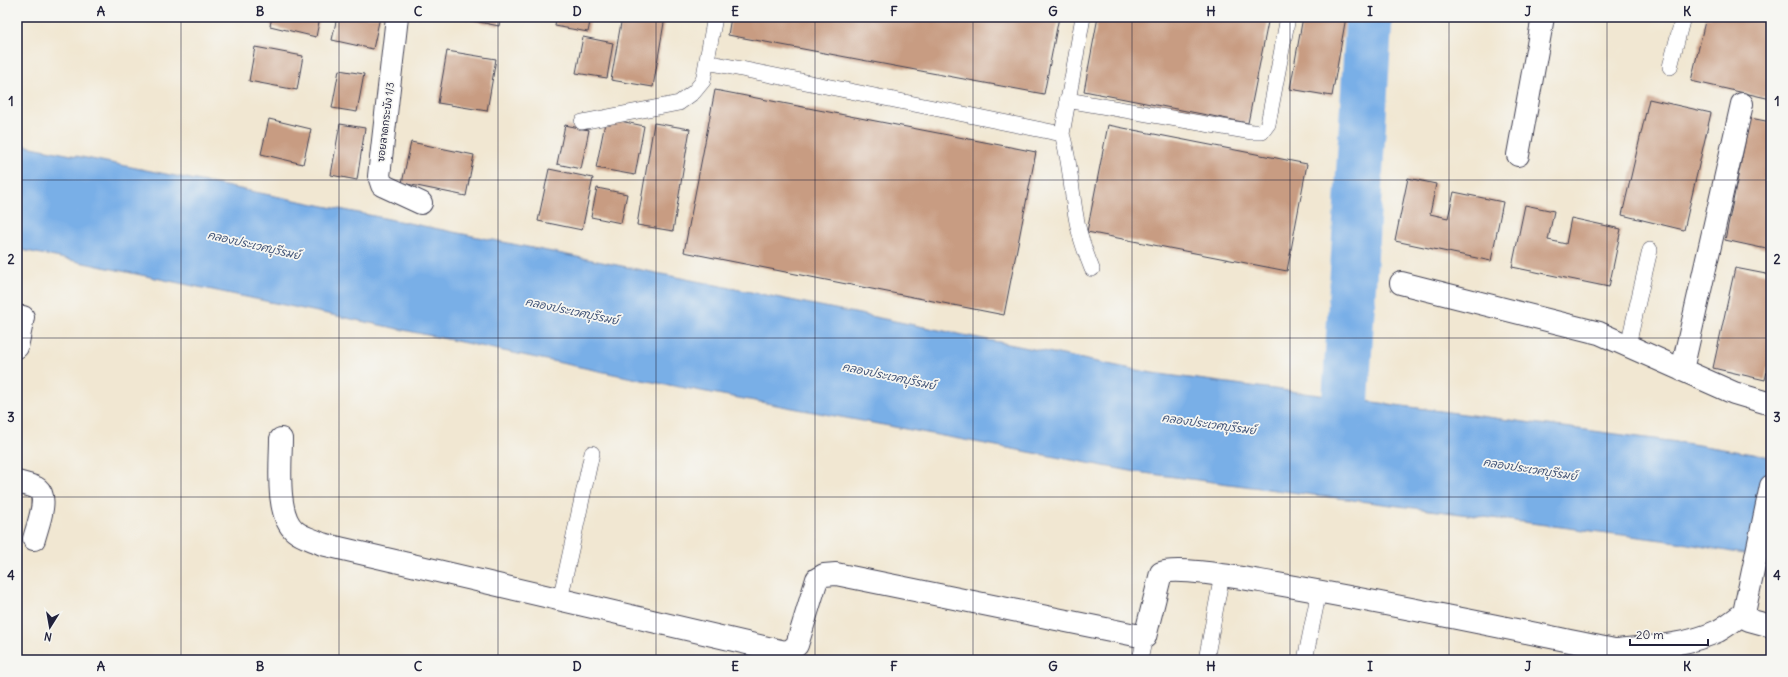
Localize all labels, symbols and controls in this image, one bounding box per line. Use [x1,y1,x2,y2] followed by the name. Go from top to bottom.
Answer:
[97,3,106,20] text: A
[256,3,265,20] text: B
[414,3,423,20] text: C
[572,3,582,20] text: D
[731,3,739,20] text: E
[890,3,898,20] text: F
[1048,3,1058,20] text: G
[1206,3,1216,20] text: H
[1367,3,1373,20] text: I
[1525,3,1532,20] text: J
[1683,3,1692,20] text: K
[374,81,397,163] street label: ซอยลาดกระบัง 1/3
[8,93,14,110] text: 1
[1774,93,1780,110] text: 1
[206,228,305,265] water label: คลองประเวศบุรีรมย์
[7,251,15,268] text: 2
[1773,251,1781,268] text: 2
[524,294,623,330] water label: คลองประเวศบุรีรมย์
[841,359,940,395] water label: คลองประเวศบุรีรมย์
[7,409,15,426] text: 3
[1773,409,1781,426] text: 3
[1161,410,1260,440] water label: คลองประเวศบุรีรมย์
[1482,455,1581,486] water label: คลองประเวศบุรีรมย์
[7,567,15,584] text: 4
[1773,567,1781,584] text: 4
[30,607,70,647] north arrow
[1630,621,1708,647] scale bar
[1636,627,1664,642] text: 20 m
[43,629,53,644] text: N
[97,658,106,675] text: A
[256,658,265,675] text: B
[414,658,423,675] text: C
[572,658,582,675] text: D
[731,658,739,675] text: E
[890,658,898,675] text: F
[1048,658,1058,675] text: G
[1206,658,1216,675] text: H
[1367,658,1373,675] text: I
[1525,658,1532,675] text: J
[1683,658,1692,675] text: K

